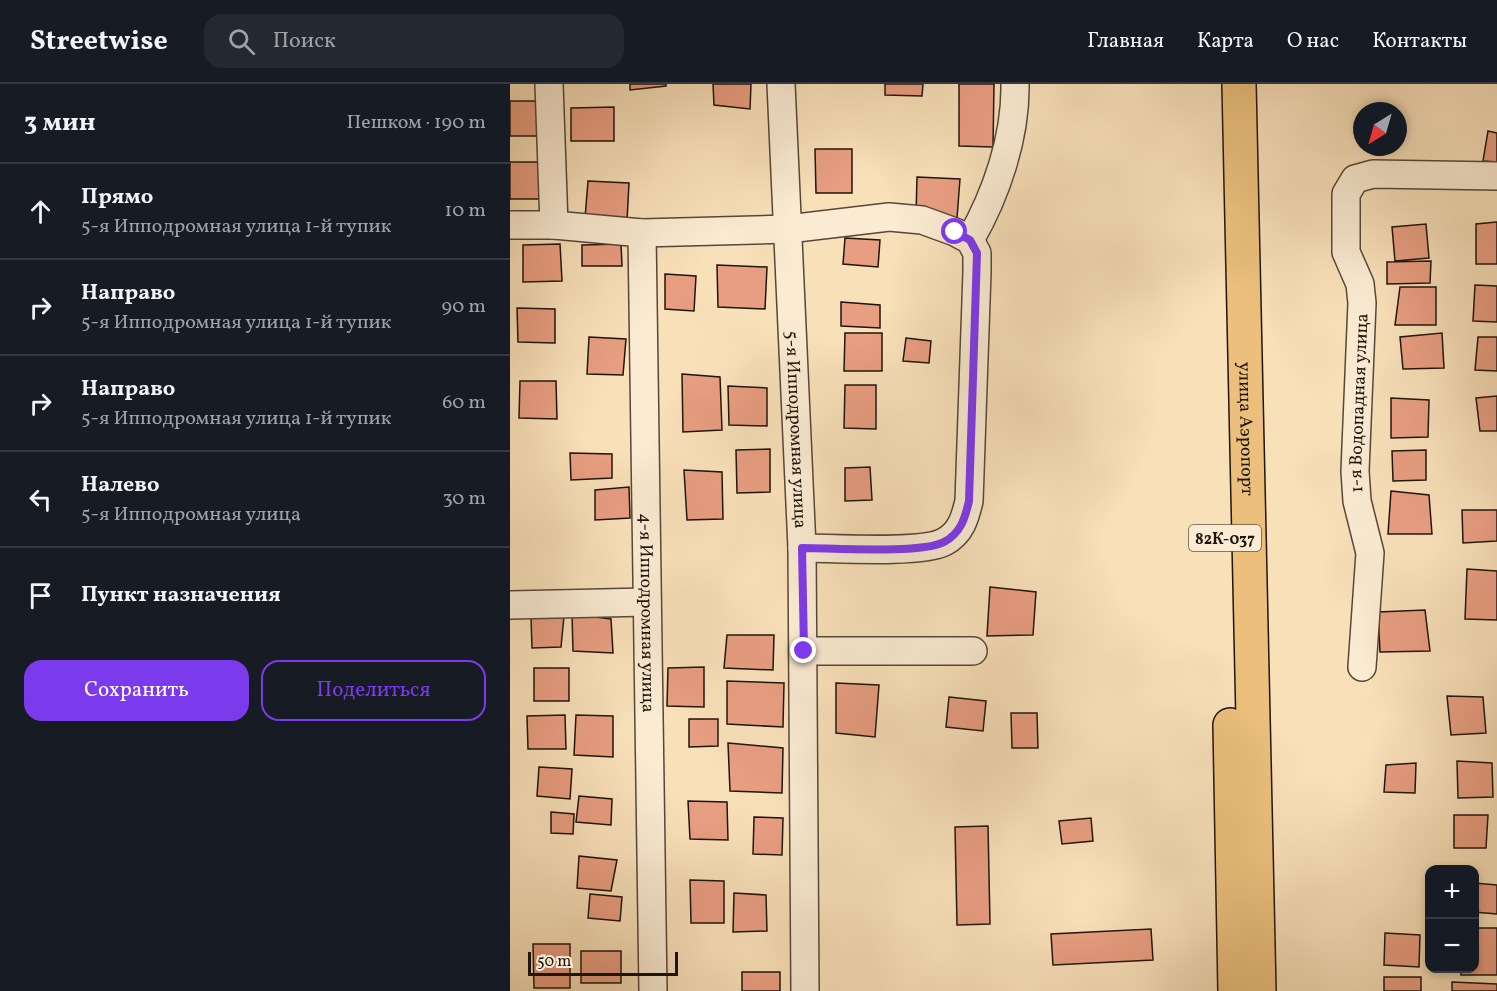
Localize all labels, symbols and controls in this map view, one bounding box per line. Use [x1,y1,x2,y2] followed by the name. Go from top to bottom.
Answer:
[204,14,624,68] search box
[30,22,168,61] text: Streetwise
[225,25,258,58] icon: search
[273,26,336,57] text: Поиск
[1087,27,1164,56] text: Главная
[1197,27,1254,56] text: Карта
[1287,27,1339,56] text: О нас
[1372,27,1467,56] text: Контакты
[1353,102,1407,156] north arrow
[24,105,96,141] text: 3 мин
[346,109,486,137] text: Пешком · 190 m
[81,182,153,213] text: Прямо
[24,195,57,228] icon: ahead
[445,197,486,225] text: 10 m
[81,213,391,241] text: 5-я Ипподромная улица 1-й тупик
[941,218,967,244] route start
[81,278,175,309] text: Направо
[24,291,57,324] icon: right
[442,293,486,321] text: 90 m
[81,309,391,337] text: 5-я Ипподромная улица 1-й тупик
[1344,313,1376,494] street label: 1-я Водопадная улица
[778,330,812,529] street label: 5-я Ипподромная улица
[1231,362,1259,496] street label: улица Аэропорт
[81,374,175,405] text: Направо
[24,387,57,420] icon: right
[442,389,486,417] text: 60 m
[81,405,391,433] text: 5-я Ипподромная улица 1-й тупик
[81,470,160,501] text: Налево
[24,483,57,516] icon: left
[442,485,486,513] text: 30 m
[81,501,301,529] text: 5-я Ипподромная улица
[632,513,660,713] street label: 4-я Ипподромная улица
[1189,525,1261,551] road number: 82К-037
[24,579,57,612] icon: arrive
[81,580,281,611] text: Пункт назначения
[790,637,816,663] route end
[24,660,249,721] button: Сохранить
[261,660,486,721] button: Поделиться
[1425,865,1479,973] map controls
[1425,865,1479,919] button: +
[1425,919,1479,973] button: −
[528,949,678,976] scale bar
[537,951,571,973] text: 50 m

